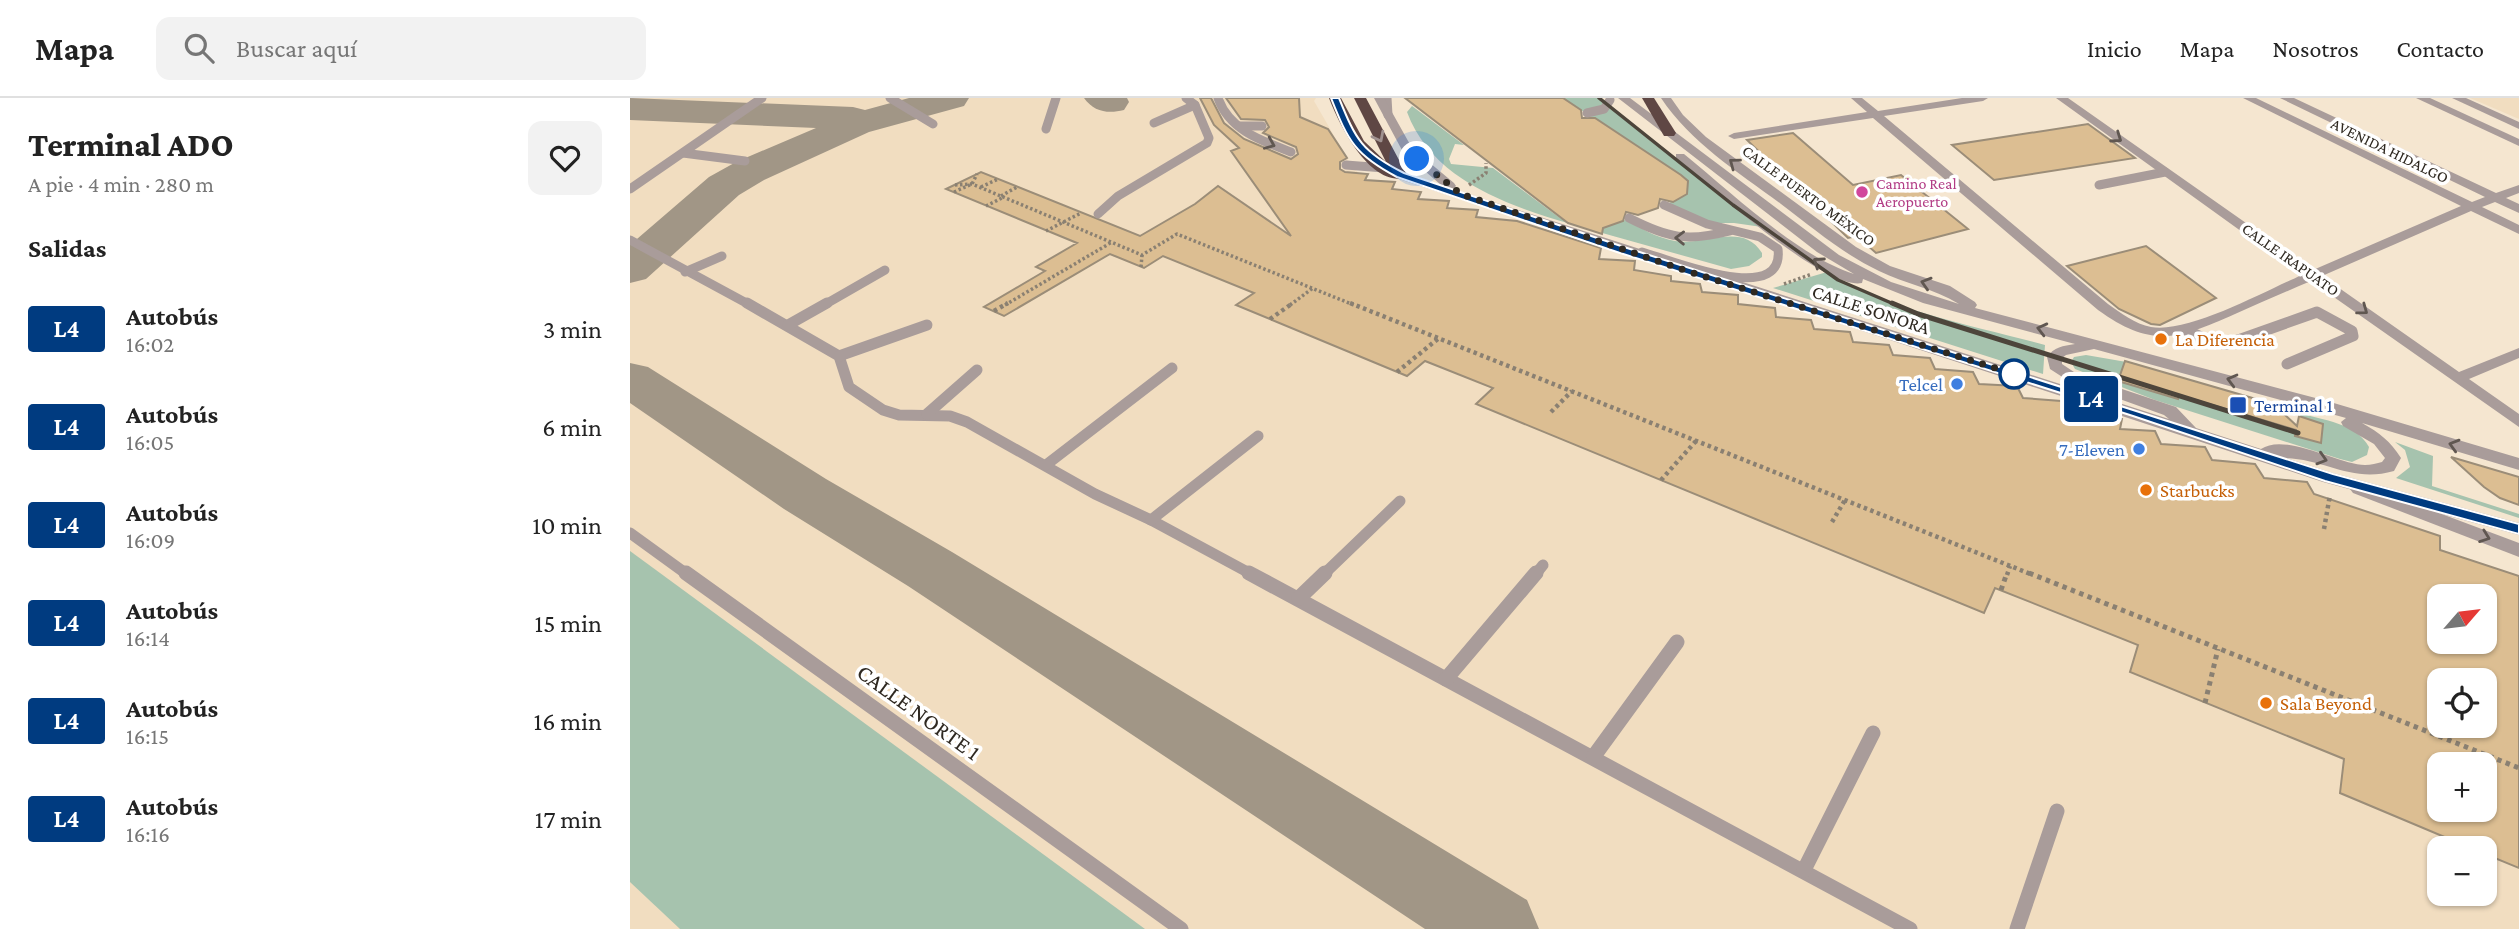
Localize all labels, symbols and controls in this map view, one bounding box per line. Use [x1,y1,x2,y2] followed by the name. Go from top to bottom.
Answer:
[156,17,646,80] search box
[180,29,218,67] icon: search
[35,30,114,67] text: Mapa
[236,34,357,63] text: Buscar aquí
[2087,35,2142,62] text: Inicio
[2180,35,2234,62] text: Mapa
[2272,35,2359,62] text: Nosotros
[2397,35,2484,62] text: Contacto
[2328,115,2451,186] street label: AVENIDA HIDALGO
[528,121,602,195] button: heart
[28,126,234,163] text: Terminal ADO
[1370,130,1384,142] one-way arrow
[2109,130,2122,142] one-way arrow
[1263,135,1275,149] one-way arrow
[1399,141,1434,176] your location
[1739,142,1878,249] street label: CALLE PUERTO MÉXICO
[1729,159,1742,171] one-way arrow
[28,171,214,197] text: A pie · 4 min · 280 m
[1876,175,1957,211] place label: Camino Real Aeropuerto
[1854,184,1870,200] marker: Camino Real Aeropuerto
[2239,220,2342,299] street label: CALLE IRAPUATO
[1674,230,1684,246] one-way arrow
[28,234,106,263] text: Salidas
[1813,258,1826,270] one-way arrow
[1920,276,1932,291] one-way arrow
[1809,281,1932,338] street label: CALLE SONORA
[126,302,218,331] text: Autobús
[2356,302,2368,314] one-way arrow
[54,315,79,342] text: L4
[543,315,602,344] text: 3 min
[2036,323,2048,337] one-way arrow
[2175,329,2275,350] place label: La Diferencia
[126,331,174,357] text: 16:02
[2153,331,2169,347] marker: La Diferencia
[1999,359,2029,389] unlabelled marker
[1899,374,1943,395] place label: Telcel
[2226,374,2238,388] one-way arrow
[1949,376,1965,392] marker: Telcel
[2060,376,2122,422] line badge: L4
[2078,385,2104,412] text: L4
[2228,395,2248,415] marker: Terminal 1
[2254,395,2333,416] place label: Terminal 1
[126,400,218,429] text: Autobús
[54,413,79,440] text: L4
[542,413,602,442] text: 6 min
[126,429,174,455] text: 16:05
[2448,438,2460,453] one-way arrow
[2059,439,2125,460] place label: 7-Eleven
[2131,441,2147,457] marker: 7-Eleven
[2315,451,2327,465] one-way arrow
[2160,480,2235,501] place label: Starbucks
[2138,482,2154,498] marker: Starbucks
[126,498,218,527] text: Autobús
[54,511,79,538] text: L4
[532,511,602,540] text: 10 min
[126,527,175,553] text: 16:09
[2478,529,2490,543] one-way arrow
[2427,584,2497,654] north arrow
[2427,584,2497,906] map controls
[126,596,218,625] text: Autobús
[54,609,79,636] text: L4
[535,609,602,638] text: 15 min
[126,625,170,651] text: 16:14
[852,659,986,765] street label: CALLE NORTE 1
[2427,668,2497,738] button: locate
[2280,693,2372,714] place label: Sala Beyond
[126,694,218,723] text: Autobús
[2258,695,2274,711] marker: Sala Beyond
[54,707,79,734] text: L4
[534,707,602,736] text: 16 min
[126,723,169,749] text: 16:15
[2427,752,2497,822] button: +
[126,792,218,821] text: Autobús
[54,805,79,832] text: L4
[535,805,602,834] text: 17 min
[126,821,170,847] text: 16:16
[2427,836,2497,906] button: −

